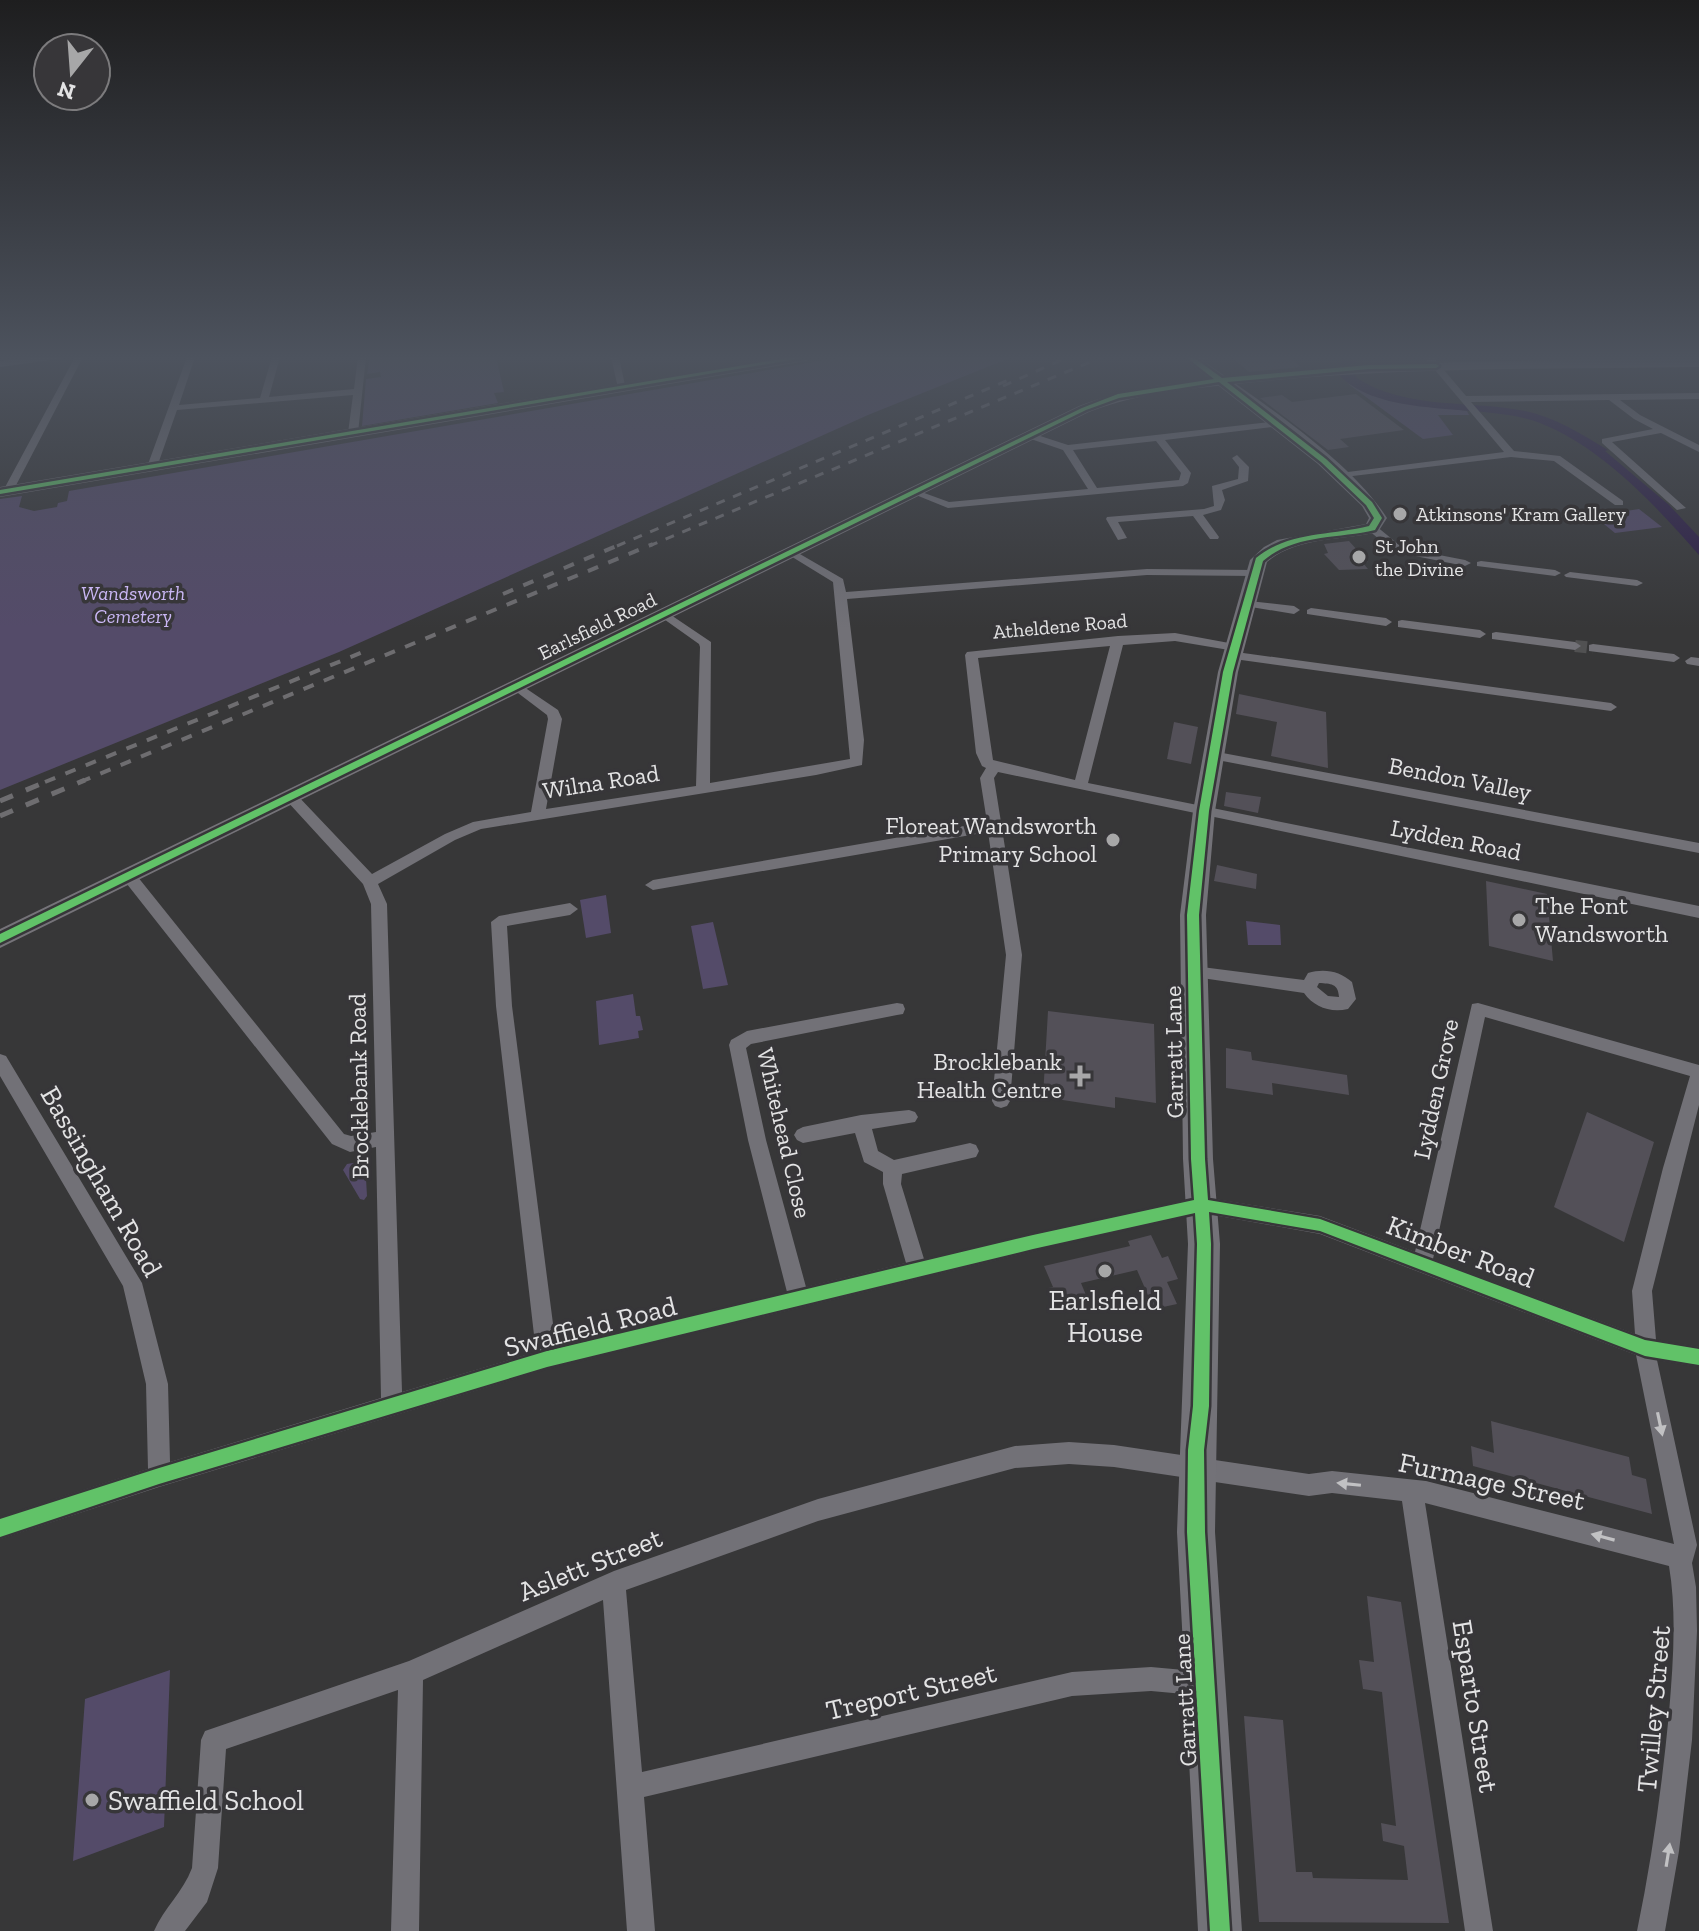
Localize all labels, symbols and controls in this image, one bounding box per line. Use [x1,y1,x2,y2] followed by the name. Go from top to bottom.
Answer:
[32,32,112,112] north arrow
[54,75,78,106] text: N
[1416,502,1627,526] place label: Atkinsons' Kram Gallery
[1391,505,1409,523] marker: Atkinsons' Kram Gallery
[1375,534,1464,581] place label: St John the Divine
[1350,548,1368,566] marker: St John the Divine
[81,581,185,628] park label: Wandsworth Cemetery
[534,587,660,665] street label: Earlsfield Road
[992,608,1128,644] street label: Atheldene Road
[1386,750,1535,807] street label: Bendon Valley
[541,758,661,805] street label: Wilna Road
[885,811,1098,868] place label: Floreat Wandsworth Primary School
[1388,813,1524,866] street label: Lydden Road
[1104,831,1122,849] marker: Floreat Wandsworth Primary School
[1535,891,1669,948] place label: The Font Wandsworth
[1510,911,1528,929] marker: The Font Wandsworth
[1158,985,1189,1119] street label: Garratt Lane
[342,993,375,1179] street label: Brocklebank Road
[1407,1016,1465,1162] street label: Lydden Grove
[751,1045,818,1221] street label: Whitehead Close
[917,1047,1063,1104] place label: Brocklebank Health Centre
[1069,1065,1091,1087] marker: Brocklebank Health Centre
[34,1080,169,1282] street label: Bassingham Road
[1382,1208,1540,1295] street label: Kimber Road
[1096,1262,1114,1280] marker: Earlsfield House
[1048,1284,1162,1349] place label: Earlsfield House
[500,1289,680,1364] street label: Swaffield Road
[1655,1412,1667,1437] one-way arrow
[1396,1446,1589,1517] street label: Furmage Street
[1337,1478,1362,1491] one-way arrow
[514,1520,667,1608] street label: Aslett Street
[1591,1530,1615,1543] one-way arrow
[1446,1617,1506,1795] street label: Esparto Street
[1630,1624,1677,1794] street label: Twilley Street
[1167,1633,1202,1767] street label: Garratt Lane
[823,1656,1000,1727] street label: Treport Street
[108,1784,304,1817] place label: Swaffield School
[83,1791,101,1809] marker: Swaffield School
[1662,1842,1675,1867] one-way arrow

